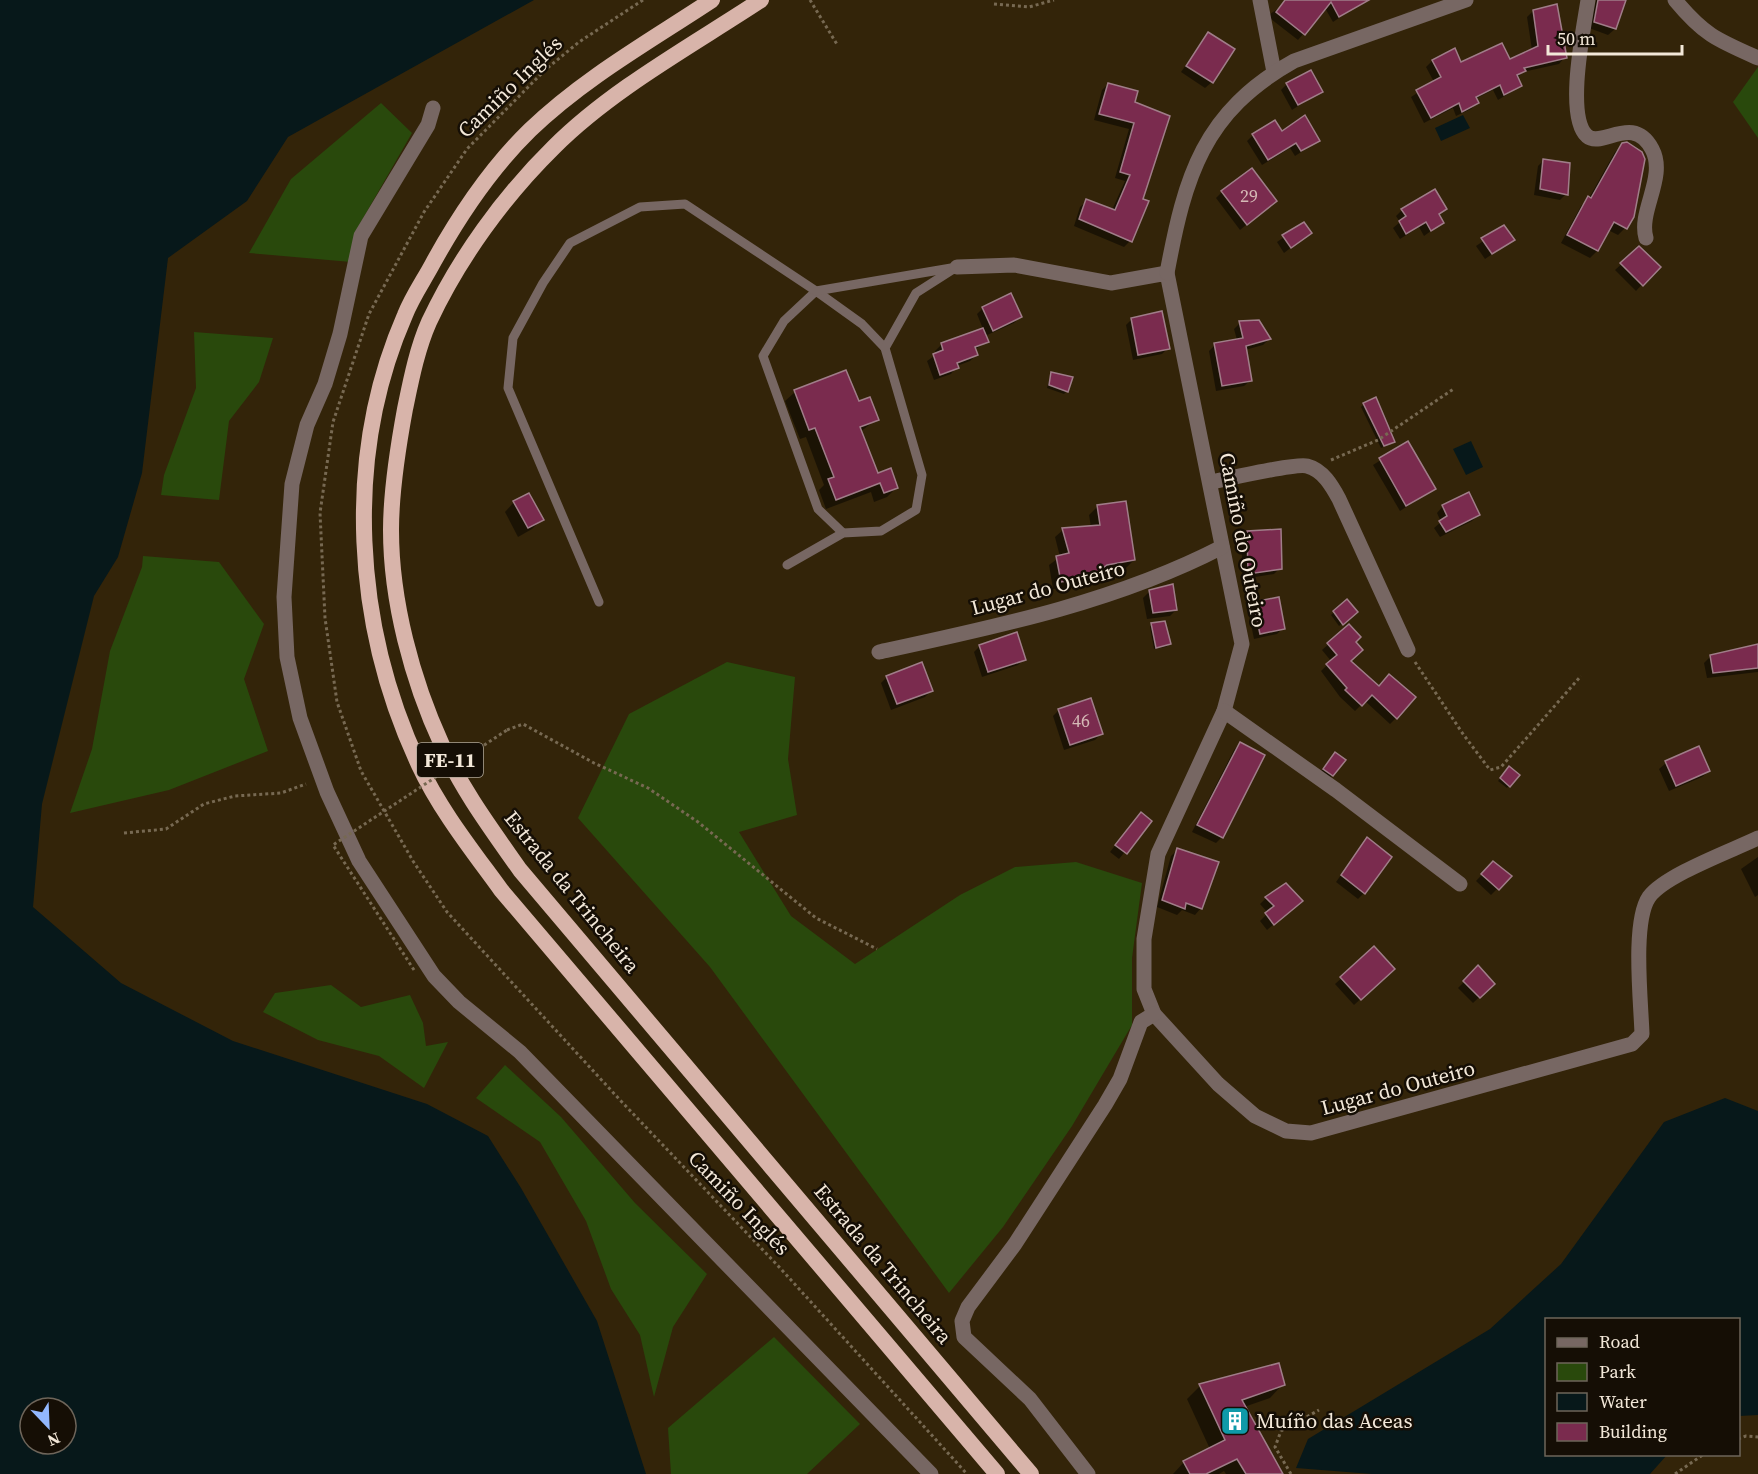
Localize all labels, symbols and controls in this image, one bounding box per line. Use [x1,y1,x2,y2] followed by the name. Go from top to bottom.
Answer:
[1548,18,1682,56] scale bar
[1557,26,1595,51] text: 50 m
[451,29,568,144] street label: Camiño Inglés
[1240,183,1258,208] house number: 29
[1212,450,1275,630] street label: Camiño do Outeiro
[968,553,1128,622] street label: Lugar do Outeiro
[1072,708,1090,733] house number: 46
[417,743,483,777] road number: FE-11
[498,804,647,979] street label: Estrada da Trincheira
[1318,1053,1478,1122] street label: Lugar do Outeiro
[682,1144,797,1261] street label: Camiño Inglés
[808,1177,959,1350] street label: Estrada da Trincheira
[1545,1318,1740,1456] legend
[1599,1329,1640,1354] text: Road
[1599,1359,1636,1384] text: Park
[1599,1389,1647,1414] text: Water
[18,1396,78,1456] north arrow
[1219,1405,1251,1437] building icon: Muíño das Aceas
[1256,1406,1413,1435] place label: Muíño das Aceas
[1599,1419,1667,1444] text: Building
[44,1427,64,1452] text: N

